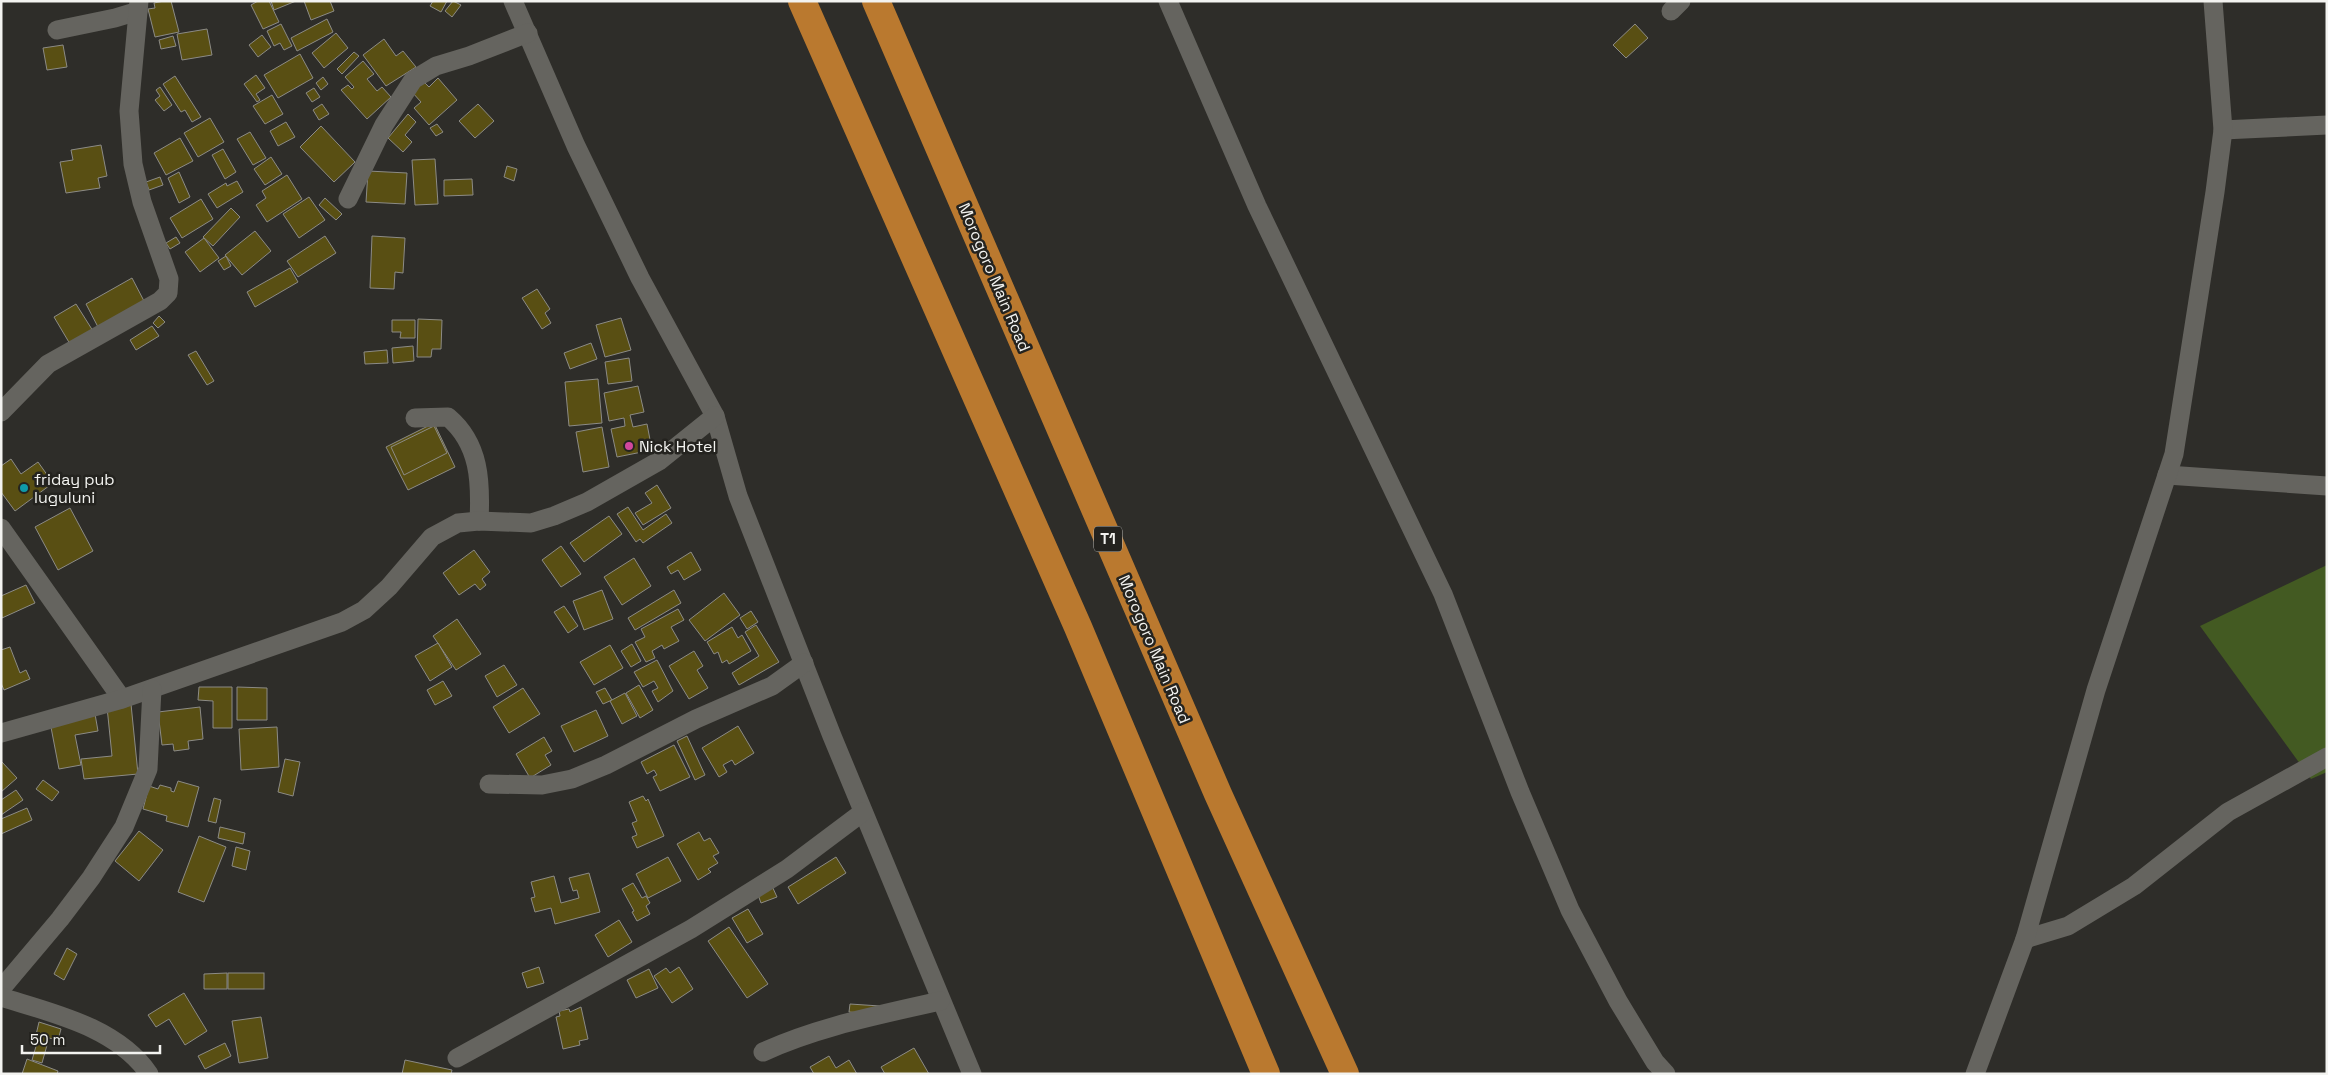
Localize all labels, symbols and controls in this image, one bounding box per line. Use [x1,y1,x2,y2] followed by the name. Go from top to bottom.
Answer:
[954,200,1035,355] street label: Morogoro Main Road
[639,436,716,457] place label: Nick Hotel
[623,440,635,452] marker: Nick Hotel
[34,469,115,508] place label: friday pub luguluni
[18,482,30,494] marker: friday pub luguluni
[1094,526,1122,552] road number: T1
[1114,572,1195,727] street label: Morogoro Main Road
[22,1022,160,1054] scale bar
[30,1030,65,1049] text: 50 m

